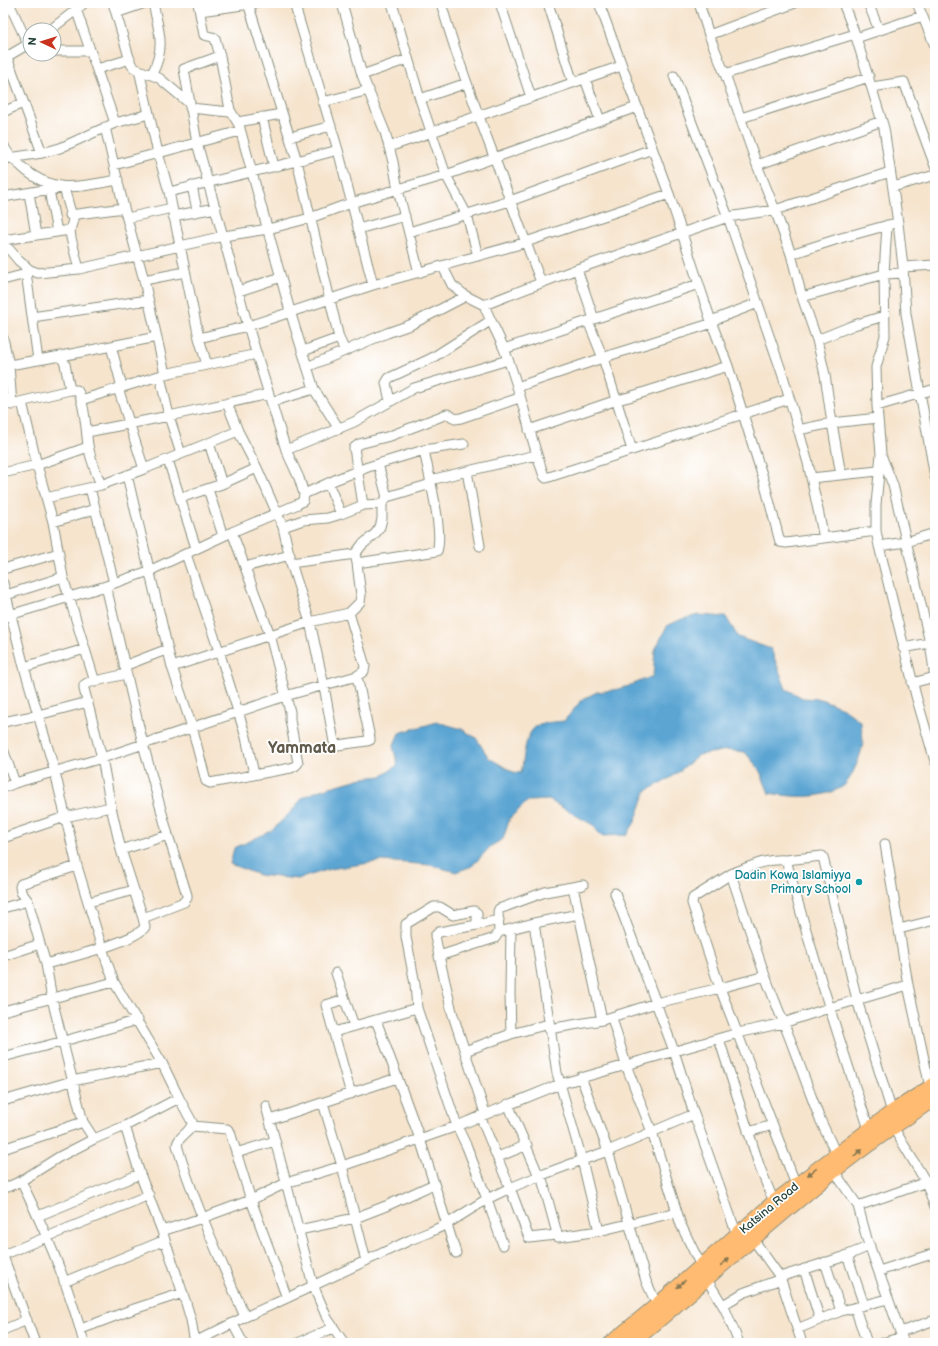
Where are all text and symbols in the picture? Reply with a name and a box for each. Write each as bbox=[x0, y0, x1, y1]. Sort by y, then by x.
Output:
north arrow bbox=[22, 22, 62, 62]
text: N bbox=[26, 37, 39, 46]
district label: Yammata bbox=[268, 739, 336, 758]
place label: Dadin Kowa Islamiyya Primary School bbox=[734, 868, 851, 897]
marker: Dadin Kowa Islamiyya Primary School bbox=[854, 877, 864, 887]
one-way arrow bbox=[852, 1149, 863, 1157]
one-way arrow bbox=[807, 1168, 818, 1177]
street label: Katsina Road bbox=[737, 1179, 802, 1237]
one-way arrow bbox=[720, 1258, 730, 1267]
one-way arrow bbox=[676, 1279, 687, 1288]

